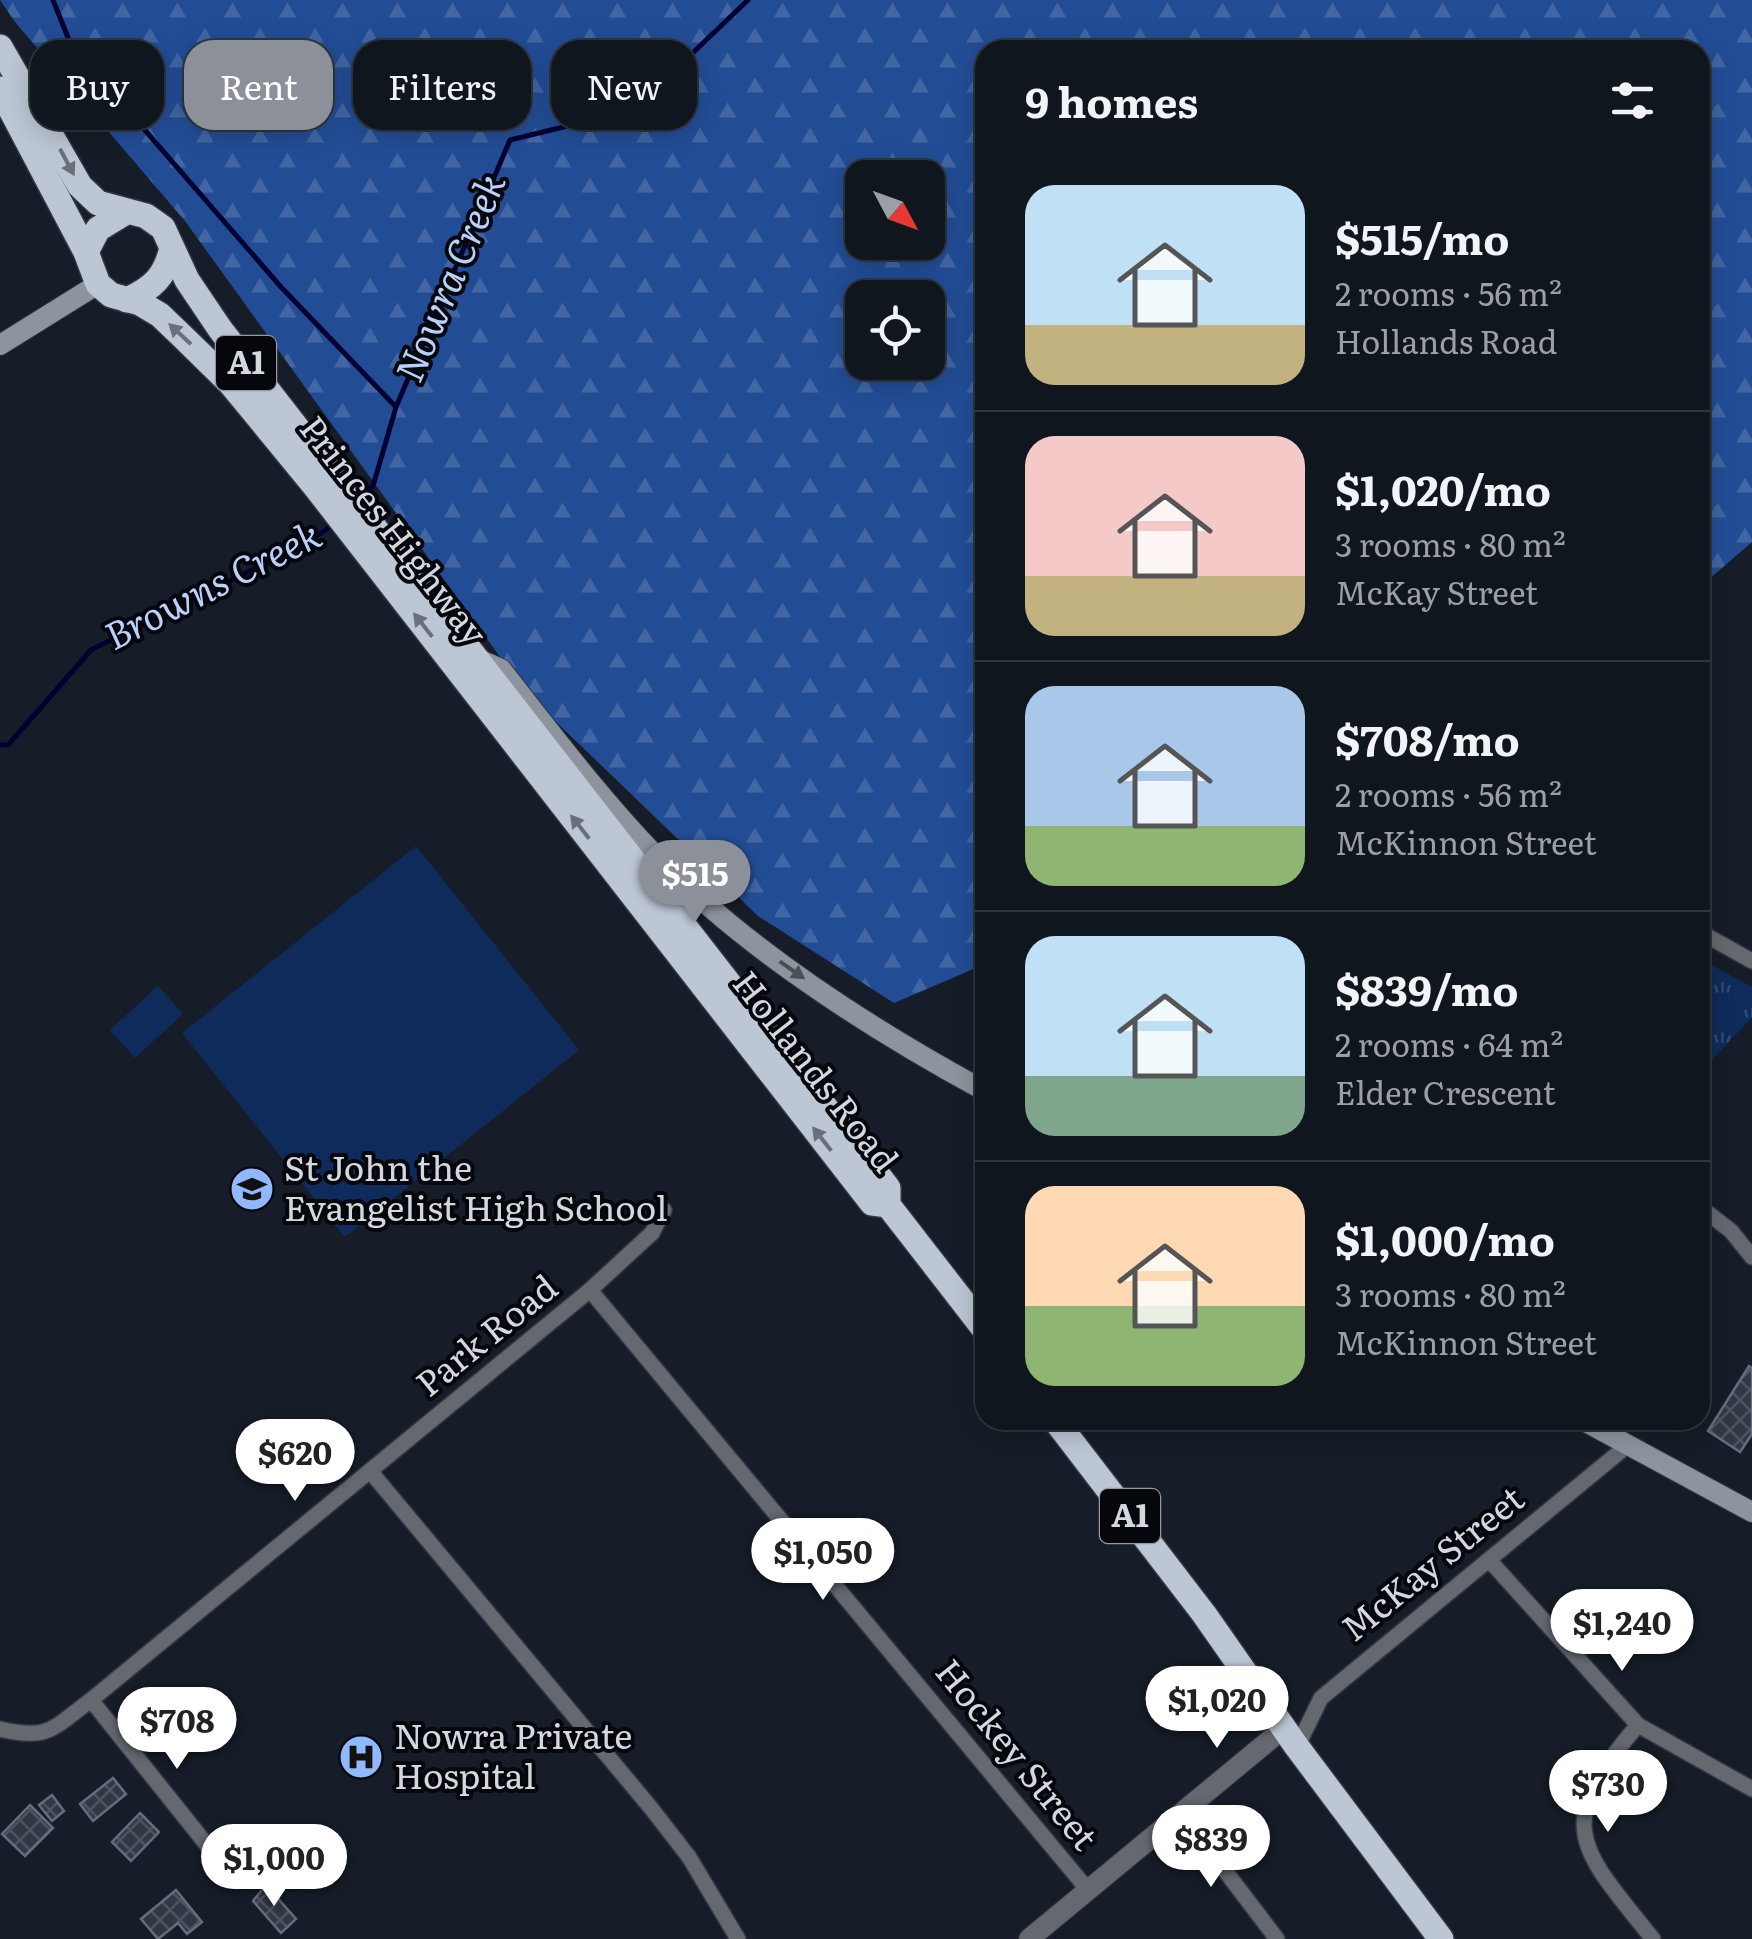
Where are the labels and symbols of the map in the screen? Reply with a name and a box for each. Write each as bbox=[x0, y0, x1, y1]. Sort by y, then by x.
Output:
one-way arrow bbox=[58, 147, 75, 176]
north arrow bbox=[845, 160, 945, 260]
water label: Nowra Creek bbox=[378, 163, 517, 390]
one-way arrow bbox=[168, 323, 192, 346]
road number: A1 bbox=[216, 336, 276, 390]
street label: Princes Highway bbox=[289, 403, 502, 656]
water label: Browns Creek bbox=[93, 504, 330, 662]
one-way arrow bbox=[413, 613, 434, 638]
one-way arrow bbox=[570, 814, 590, 840]
pin: $515 bbox=[636, 840, 754, 925]
street label: Hollands Road bbox=[722, 958, 913, 1182]
one-way arrow bbox=[778, 959, 805, 979]
one-way arrow bbox=[812, 1126, 833, 1152]
place label: St John the Evangelist High School bbox=[284, 1140, 667, 1232]
school or university icon: St John the Evangelist High School bbox=[229, 1166, 275, 1212]
street label: Park Road bbox=[403, 1260, 567, 1407]
pin: $620 bbox=[236, 1419, 354, 1504]
street label: McKay Street bbox=[1328, 1472, 1534, 1652]
road number: A1 bbox=[1100, 1489, 1160, 1543]
pin: $1,050 bbox=[742, 1518, 904, 1603]
pin: $1,240 bbox=[1541, 1589, 1703, 1674]
street label: Hockey Street bbox=[925, 1646, 1112, 1860]
pin: $1,020 bbox=[1136, 1666, 1298, 1751]
pin: $708 bbox=[118, 1687, 236, 1772]
place label: Nowra Private Hospital bbox=[394, 1708, 633, 1800]
hospital icon: Nowra Private Hospital bbox=[338, 1734, 384, 1780]
pin: $730 bbox=[1549, 1750, 1667, 1835]
pin: $839 bbox=[1152, 1805, 1270, 1890]
pin: $1,000 bbox=[193, 1824, 355, 1909]

